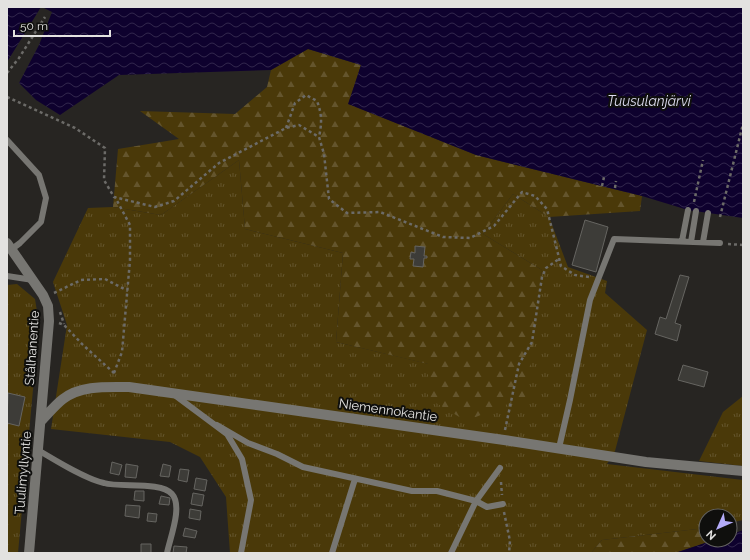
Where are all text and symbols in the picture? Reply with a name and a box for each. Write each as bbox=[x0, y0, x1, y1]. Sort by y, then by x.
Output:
scale bar bbox=[14, 12, 110, 38]
text: 50 m bbox=[20, 19, 48, 33]
water label: Tuusulanjärvi bbox=[607, 93, 692, 109]
street label: Stålhanentie bbox=[22, 310, 42, 386]
street label: Niemennokantie bbox=[338, 396, 439, 424]
street label: Tuulimyllyntie bbox=[12, 430, 34, 515]
north arrow bbox=[698, 508, 738, 548]
text: N bbox=[704, 527, 719, 542]

